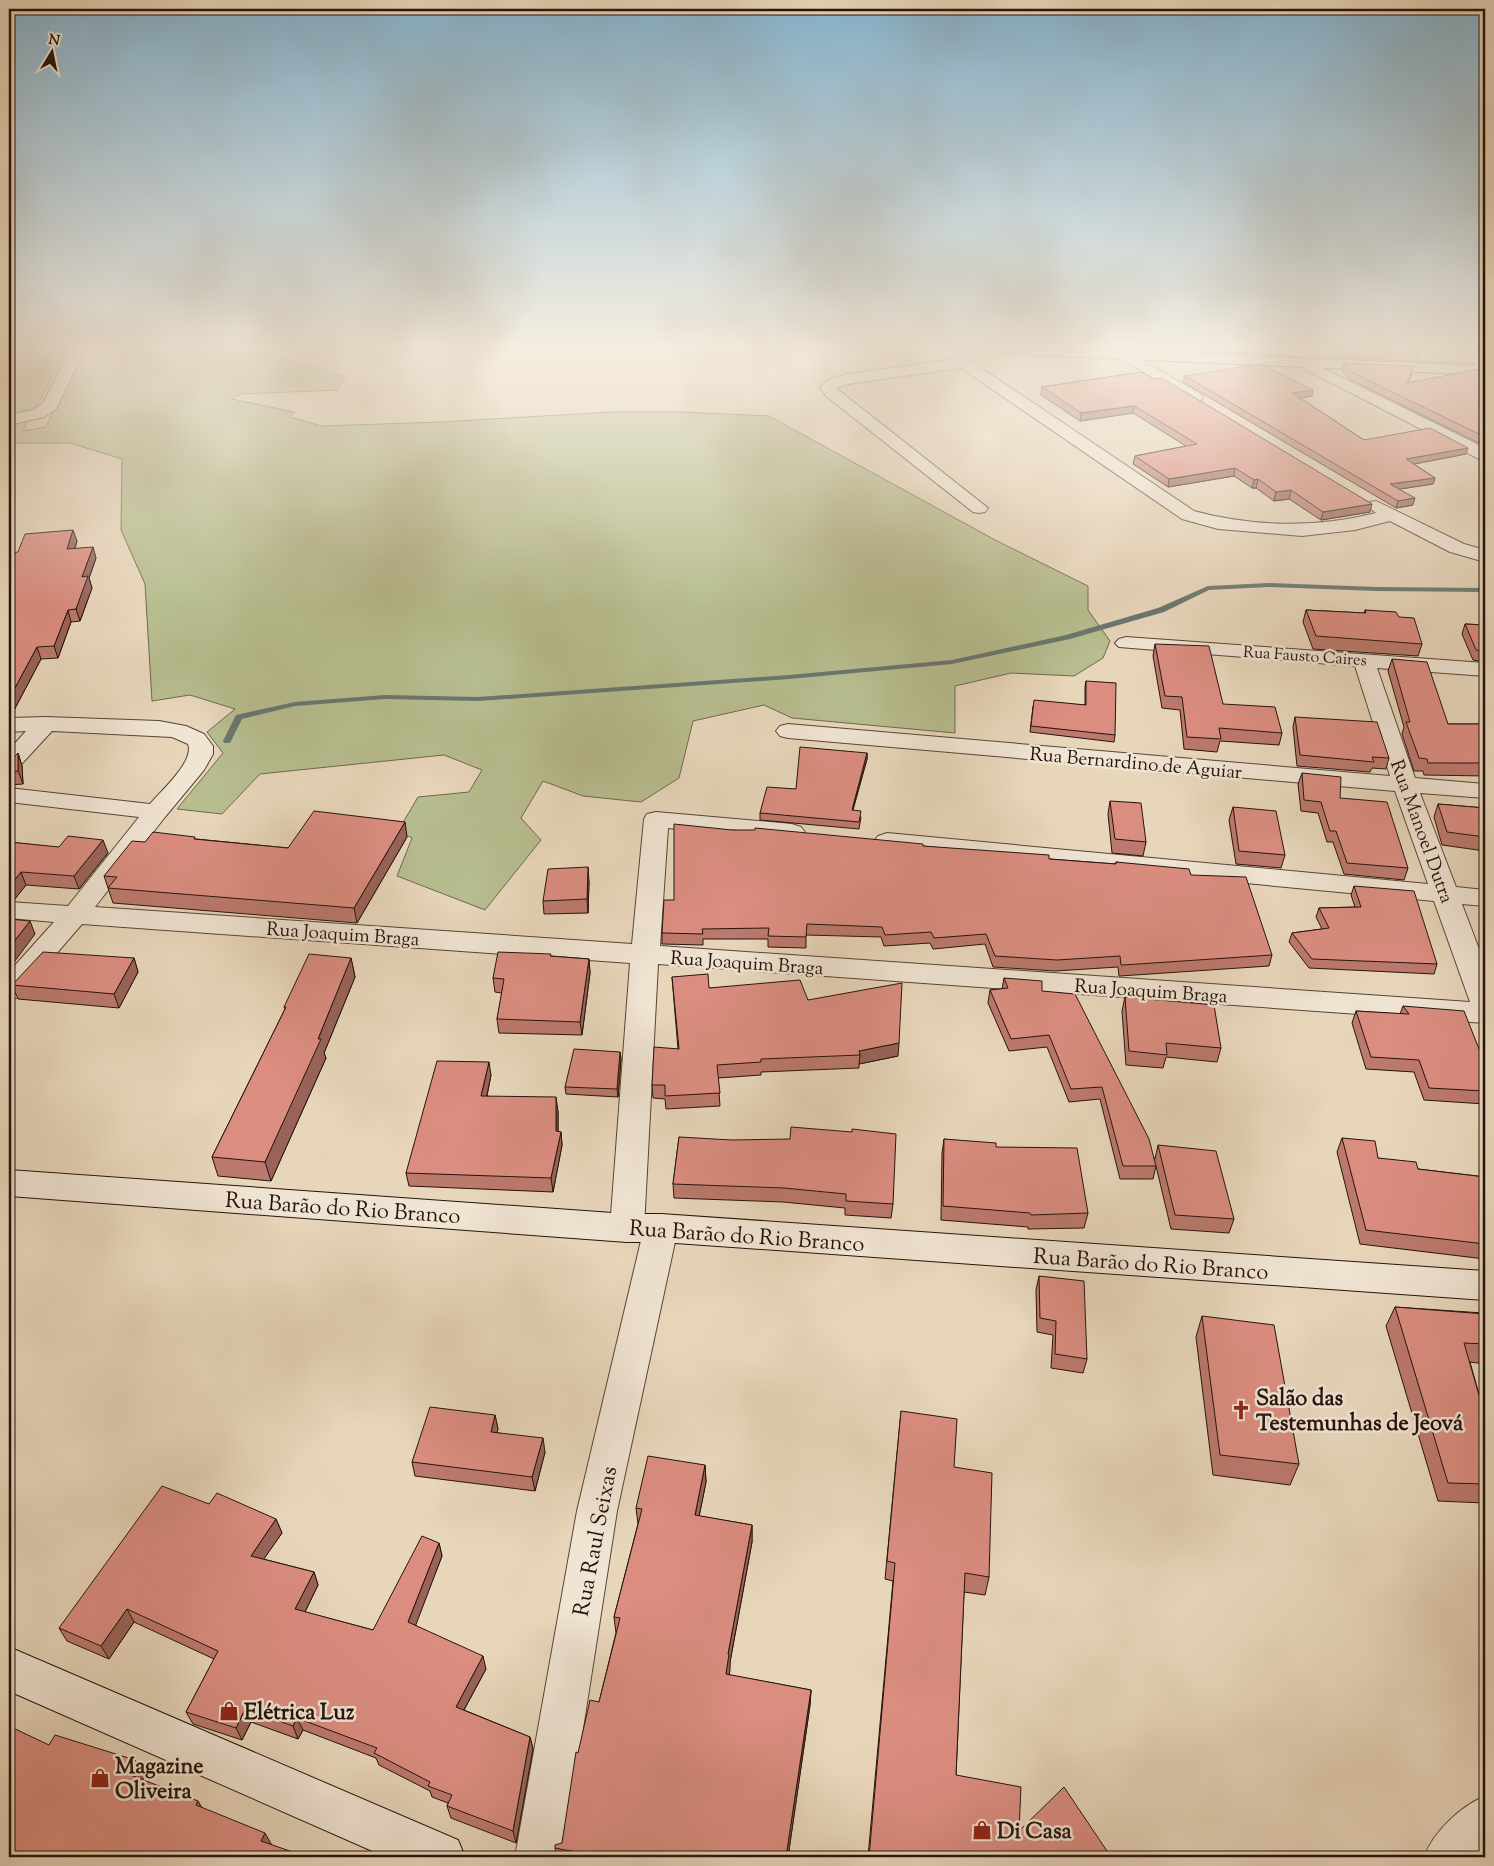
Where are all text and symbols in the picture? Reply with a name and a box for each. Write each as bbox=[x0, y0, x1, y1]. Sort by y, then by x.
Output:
north arrow bbox=[28, 28, 78, 78]
text: N bbox=[47, 30, 61, 52]
street label: Rua Fausto Caires bbox=[1242, 642, 1368, 673]
street label: Rua Bernardino de Aguiar bbox=[1029, 742, 1243, 787]
street label: Rua Manoel Dutra bbox=[1382, 756, 1459, 908]
street label: Rua Joaquim Braga bbox=[265, 917, 421, 954]
street label: Rua Joaquim Braga bbox=[669, 946, 825, 983]
street label: Rua Joaquim Braga bbox=[1073, 974, 1229, 1011]
street label: Rua Barão do Rio Branco bbox=[224, 1186, 462, 1234]
street label: Rua Barão do Rio Branco bbox=[628, 1214, 866, 1262]
street label: Rua Barão do Rio Branco bbox=[1032, 1242, 1270, 1290]
place label: Salão das Testemunhas de Jeová bbox=[1256, 1384, 1464, 1441]
church icon: Salão das Testemunhas de Jeová bbox=[1230, 1399, 1252, 1421]
street label: Rua Raul Seixas bbox=[567, 1464, 627, 1619]
place label: Elétrica Luz bbox=[244, 1698, 355, 1730]
shop icon: Elétrica Luz bbox=[218, 1700, 240, 1722]
place label: Magazine Oliveira bbox=[115, 1752, 204, 1809]
shop icon: Magazine Oliveira bbox=[89, 1767, 111, 1789]
place label: Di Casa bbox=[997, 1817, 1073, 1849]
shop icon: Di Casa bbox=[971, 1819, 993, 1841]

